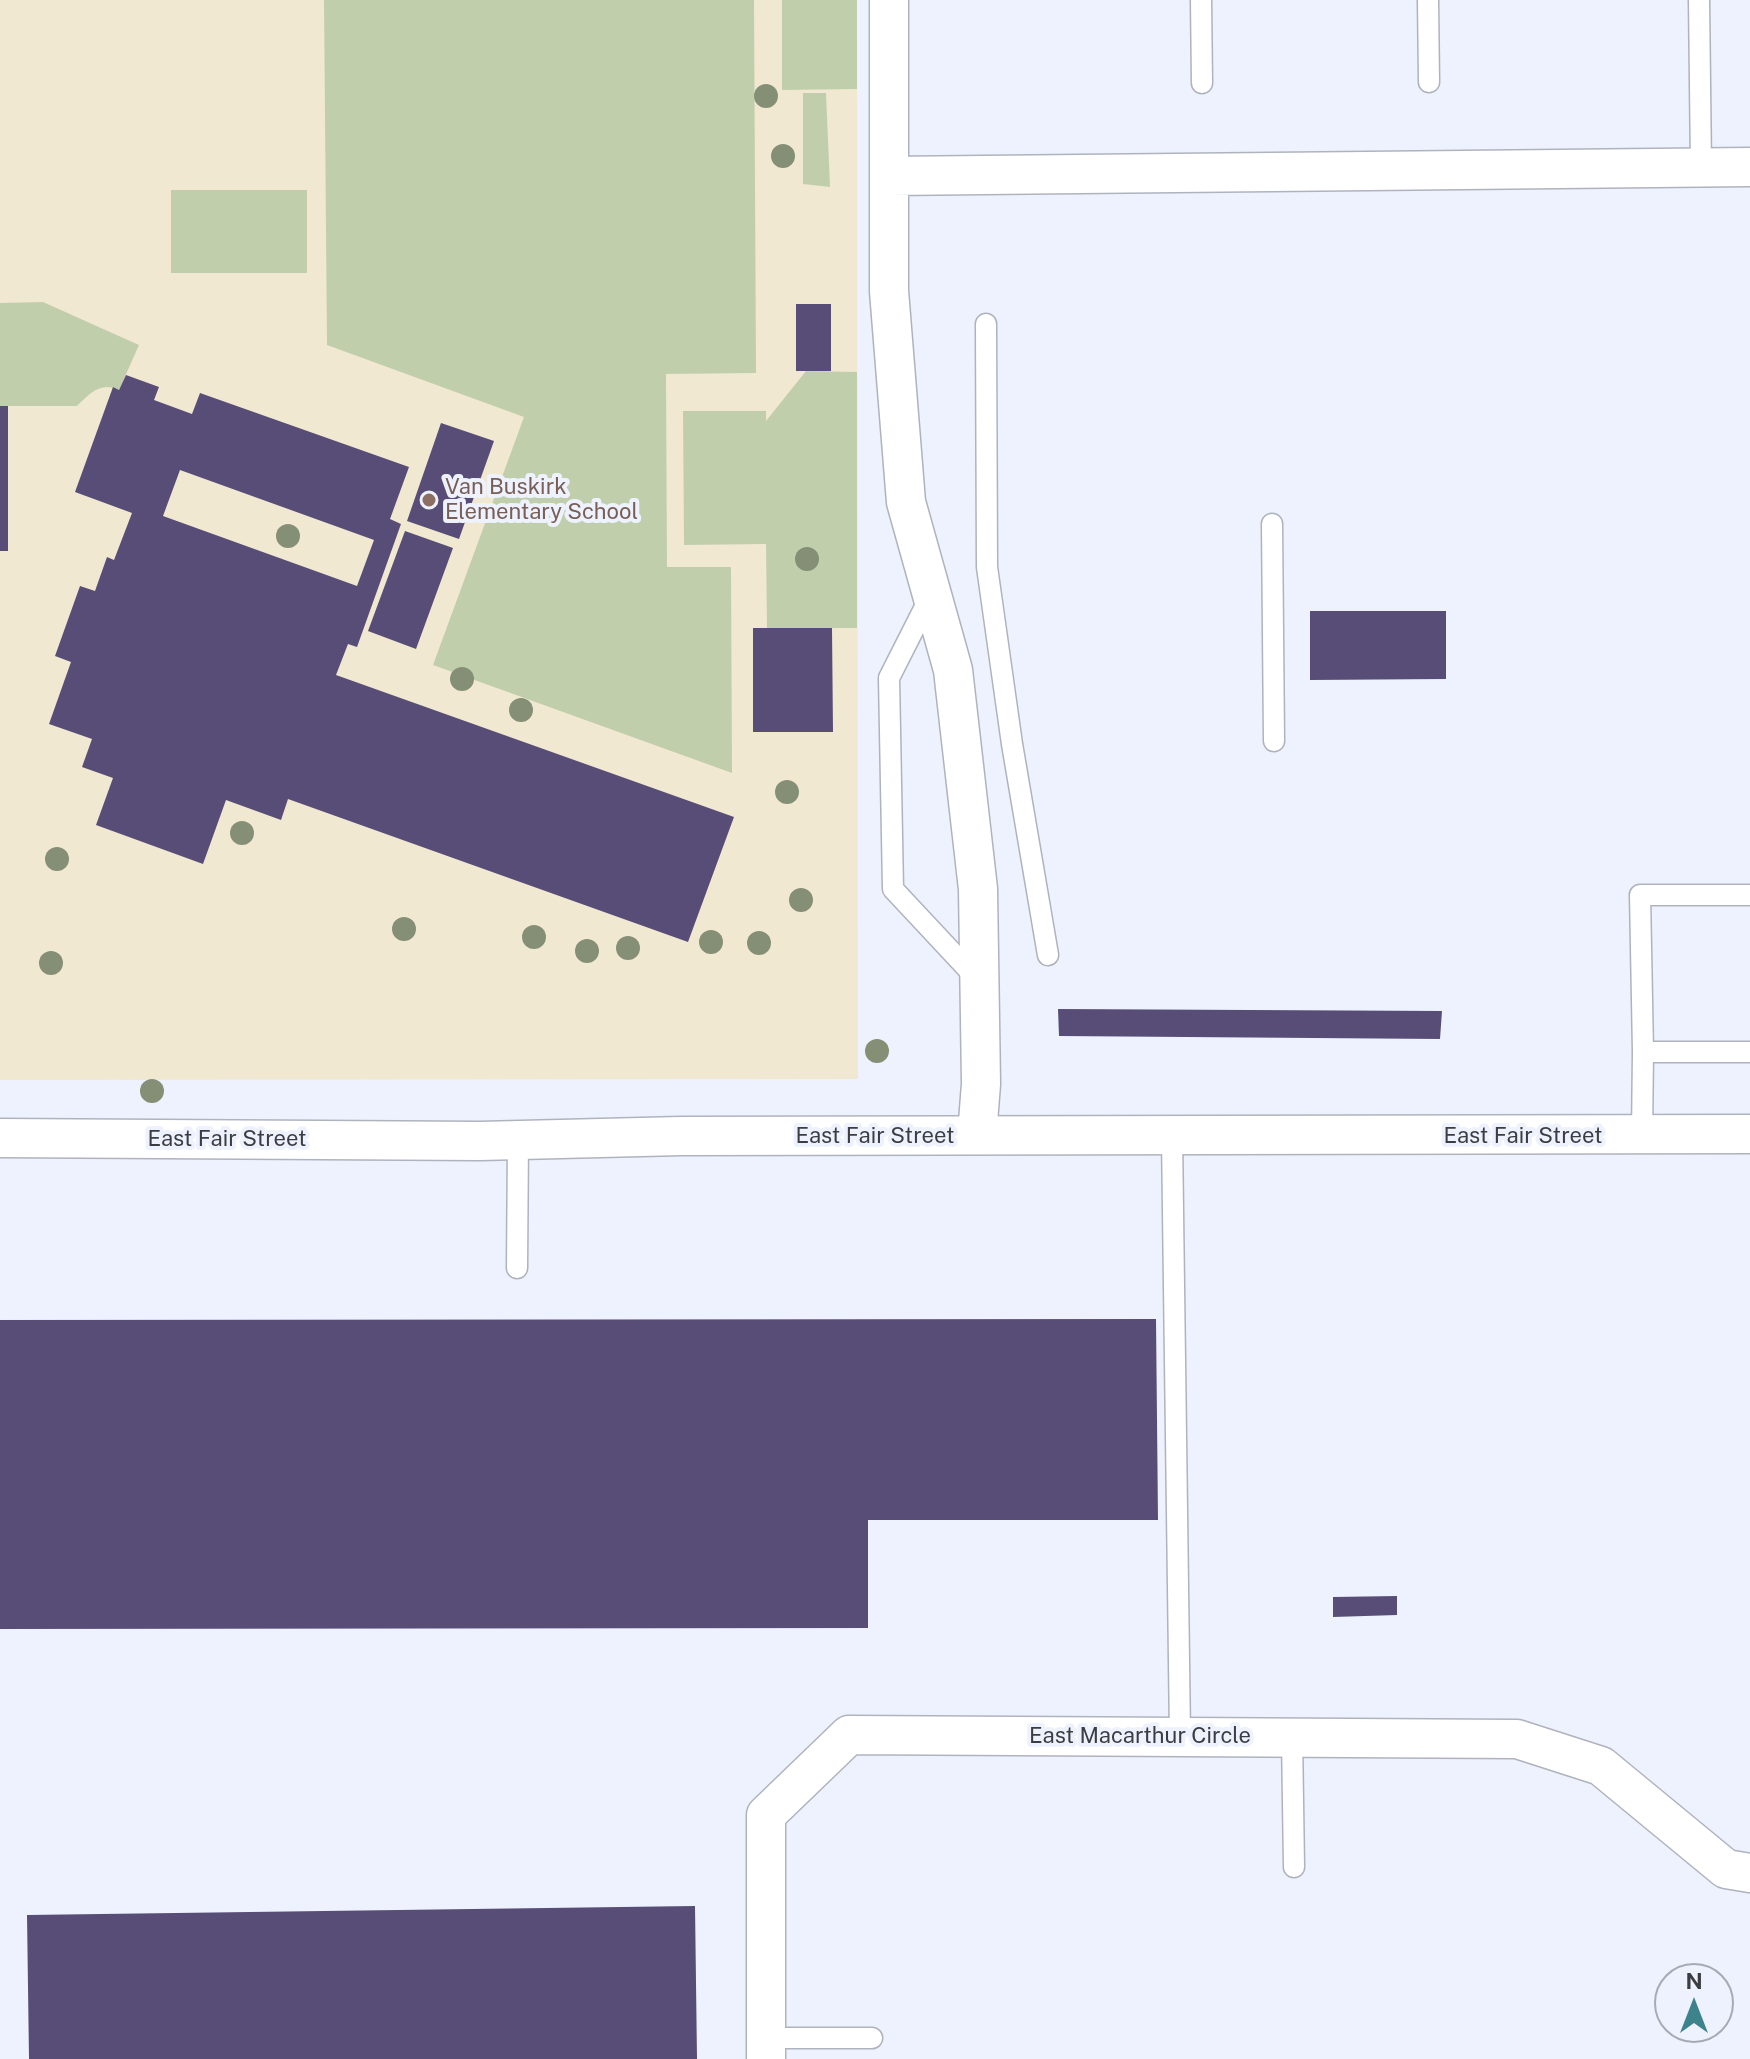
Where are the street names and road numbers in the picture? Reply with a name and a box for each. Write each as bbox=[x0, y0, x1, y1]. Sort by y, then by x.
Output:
street label: East Fair Street bbox=[795, 1123, 955, 1149]
street label: East Fair Street bbox=[1443, 1123, 1603, 1149]
street label: East Fair Street bbox=[147, 1126, 307, 1152]
street label: East Macarthur Circle bbox=[1029, 1723, 1251, 1749]

